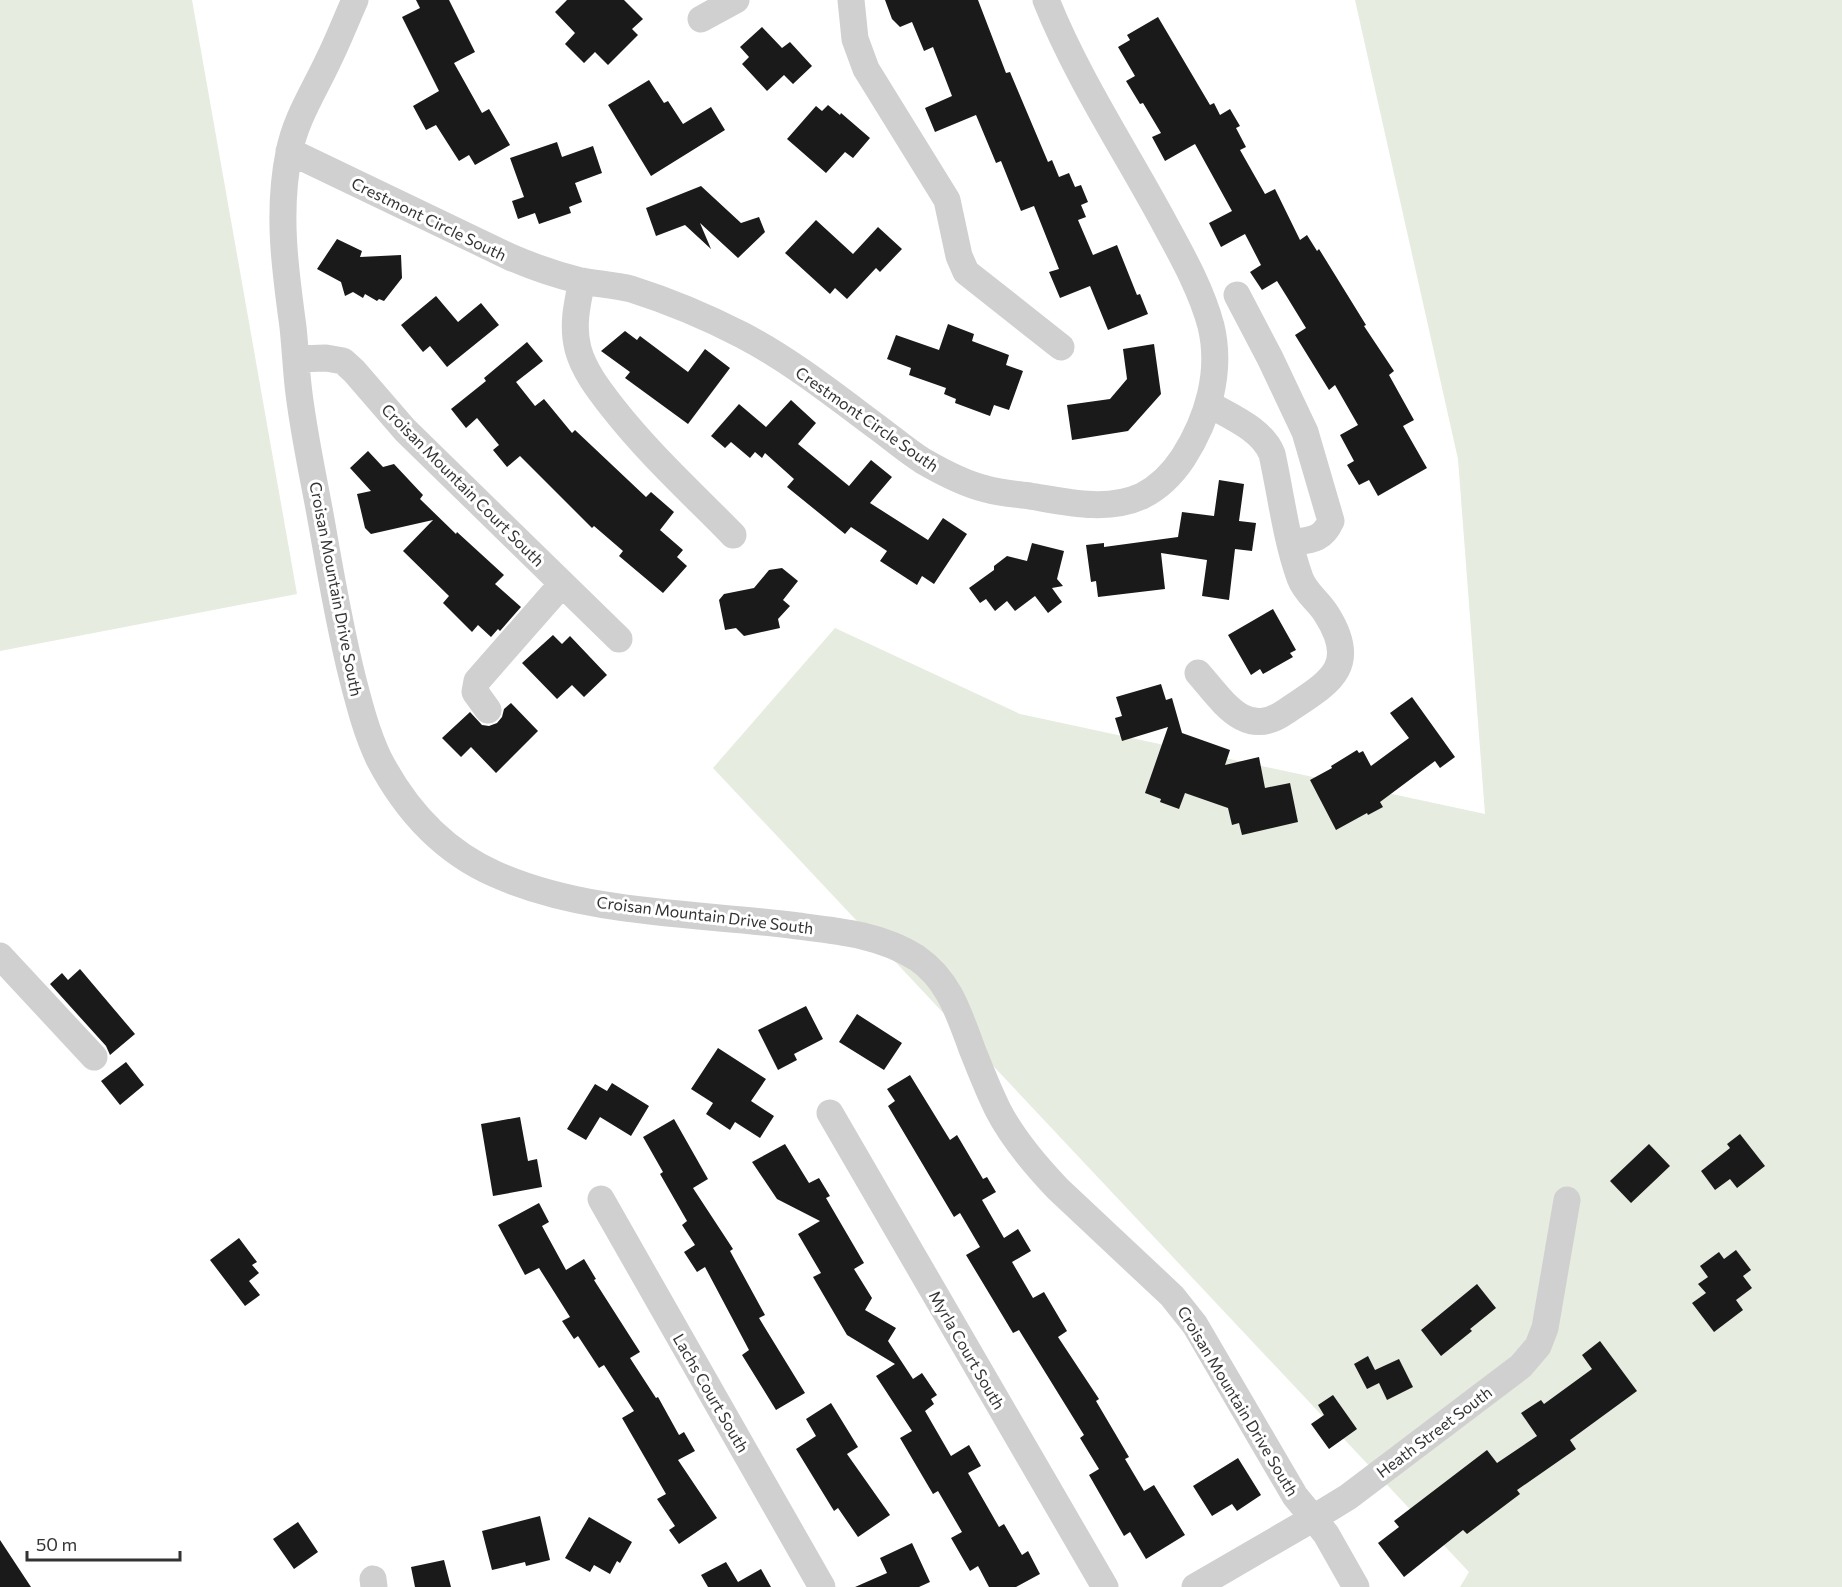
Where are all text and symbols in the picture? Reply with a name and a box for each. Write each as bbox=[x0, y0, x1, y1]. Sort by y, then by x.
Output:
street label: Crestmont Circle South bbox=[349, 173, 510, 264]
street label: Crestmont Circle South bbox=[792, 362, 942, 475]
street label: Croisan Mountain Court South bbox=[378, 399, 549, 570]
street label: Croisan Mountain Drive South bbox=[306, 480, 367, 698]
street label: Croisan Mountain Drive South bbox=[596, 892, 814, 937]
street label: Myrla Court South bbox=[926, 1287, 1009, 1413]
street label: Croisan Mountain Drive South bbox=[1174, 1302, 1303, 1499]
street label: Lachs Court South bbox=[670, 1330, 753, 1456]
street label: Heath Street South bbox=[1372, 1382, 1495, 1481]
scale bar bbox=[27, 1524, 180, 1562]
text: 50 m bbox=[36, 1533, 77, 1555]

